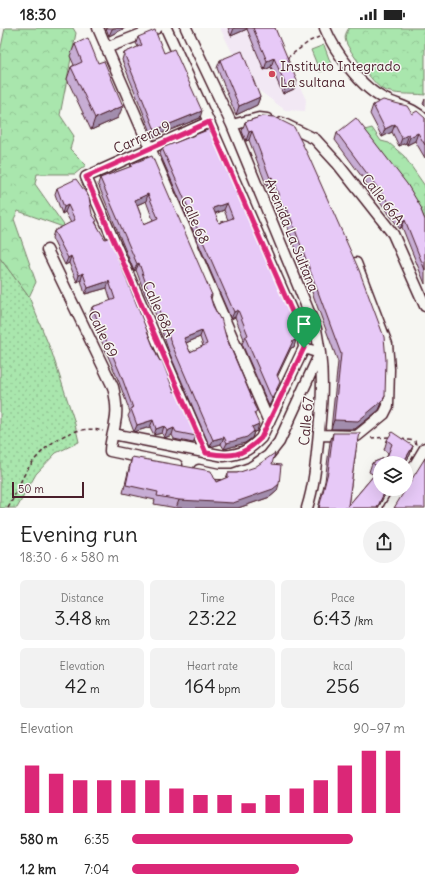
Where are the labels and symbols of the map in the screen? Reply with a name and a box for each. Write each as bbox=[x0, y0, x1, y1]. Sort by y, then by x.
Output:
place label: Instituto Integrado La sultana bbox=[280, 57, 401, 91]
marker: Instituto Integrado La sultana bbox=[267, 69, 277, 79]
street label: Carrera 9 bbox=[111, 116, 173, 158]
street label: Calle 66A bbox=[358, 170, 408, 228]
street label: Avenida La Sultana bbox=[261, 176, 323, 294]
street label: Calle 68 bbox=[177, 193, 213, 247]
street label: Calle 68A bbox=[139, 278, 179, 340]
street label: Calle 69 bbox=[84, 307, 122, 361]
pin bbox=[287, 307, 321, 348]
street label: Calle 67 bbox=[295, 396, 317, 446]
scale bar bbox=[12, 480, 84, 499]

